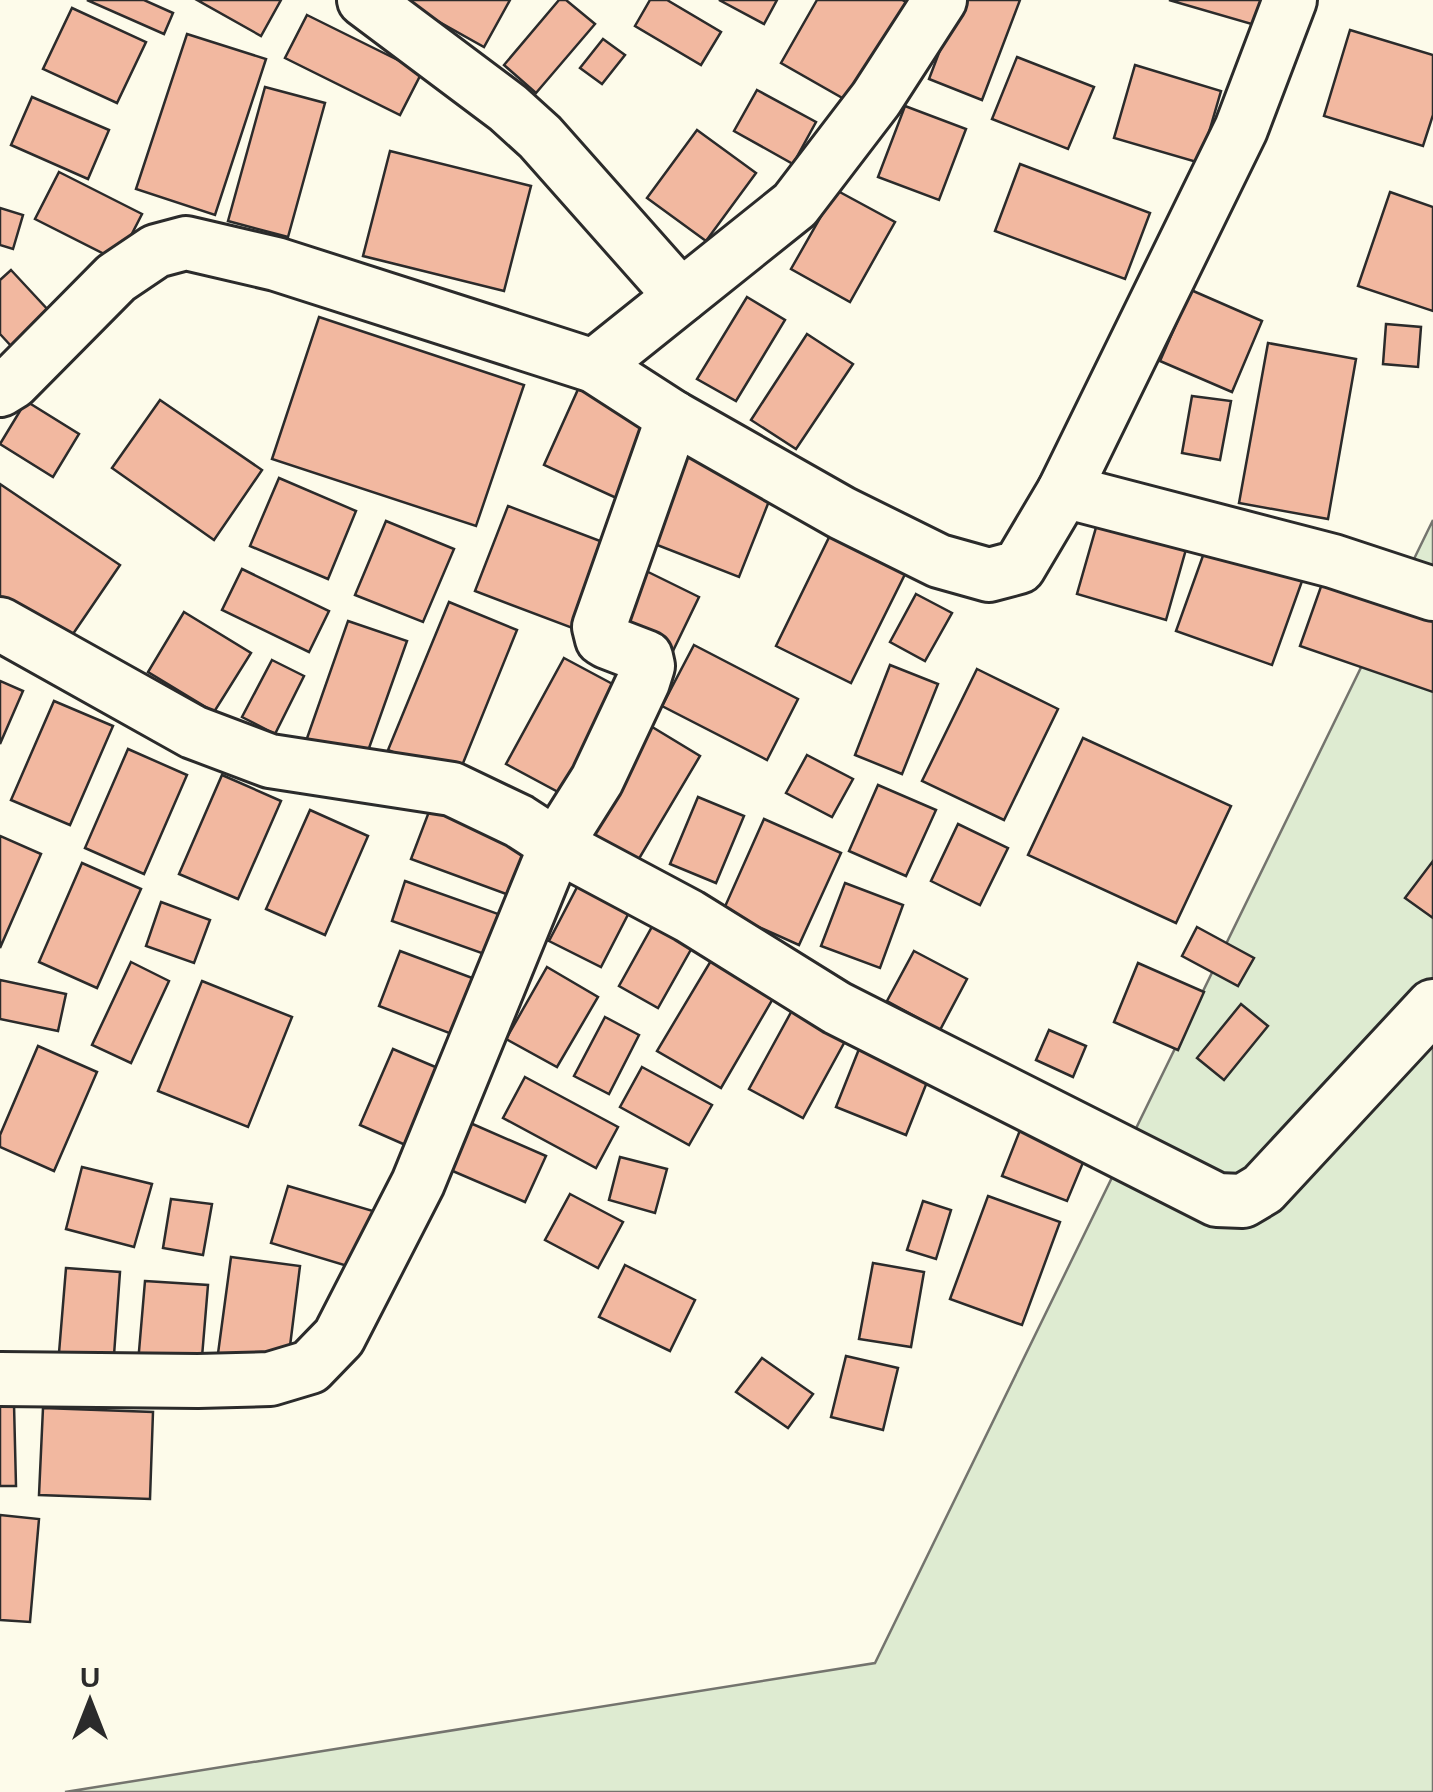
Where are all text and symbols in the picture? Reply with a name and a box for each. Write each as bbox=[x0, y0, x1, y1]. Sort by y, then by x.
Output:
north arrow bbox=[40, 1652, 140, 1752]
text: U bbox=[80, 1662, 100, 1693]

